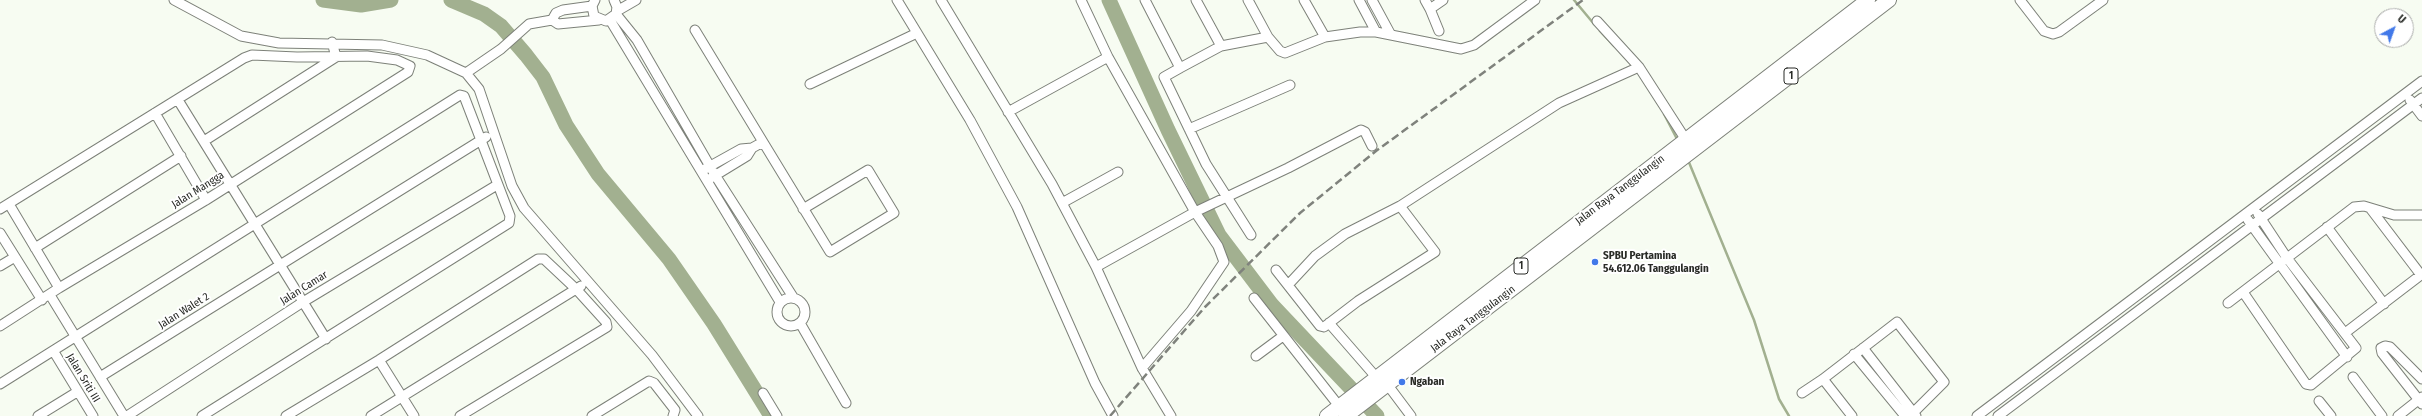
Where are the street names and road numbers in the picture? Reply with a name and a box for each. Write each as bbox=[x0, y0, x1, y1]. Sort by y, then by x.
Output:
road number: 1 bbox=[1784, 68, 1798, 84]
street label: Jalan Raya Tanggulangin bbox=[1573, 152, 1667, 228]
street label: Jalan Mangga bbox=[169, 169, 227, 211]
road number: 1 bbox=[1514, 258, 1528, 274]
street label: Jalan Camar bbox=[278, 268, 330, 308]
street label: Jala Raya Tanggulangin bbox=[1428, 283, 1518, 355]
street label: Jalan Walet 2 bbox=[156, 290, 212, 332]
street label: Jalan Sriti III bbox=[63, 351, 103, 405]

